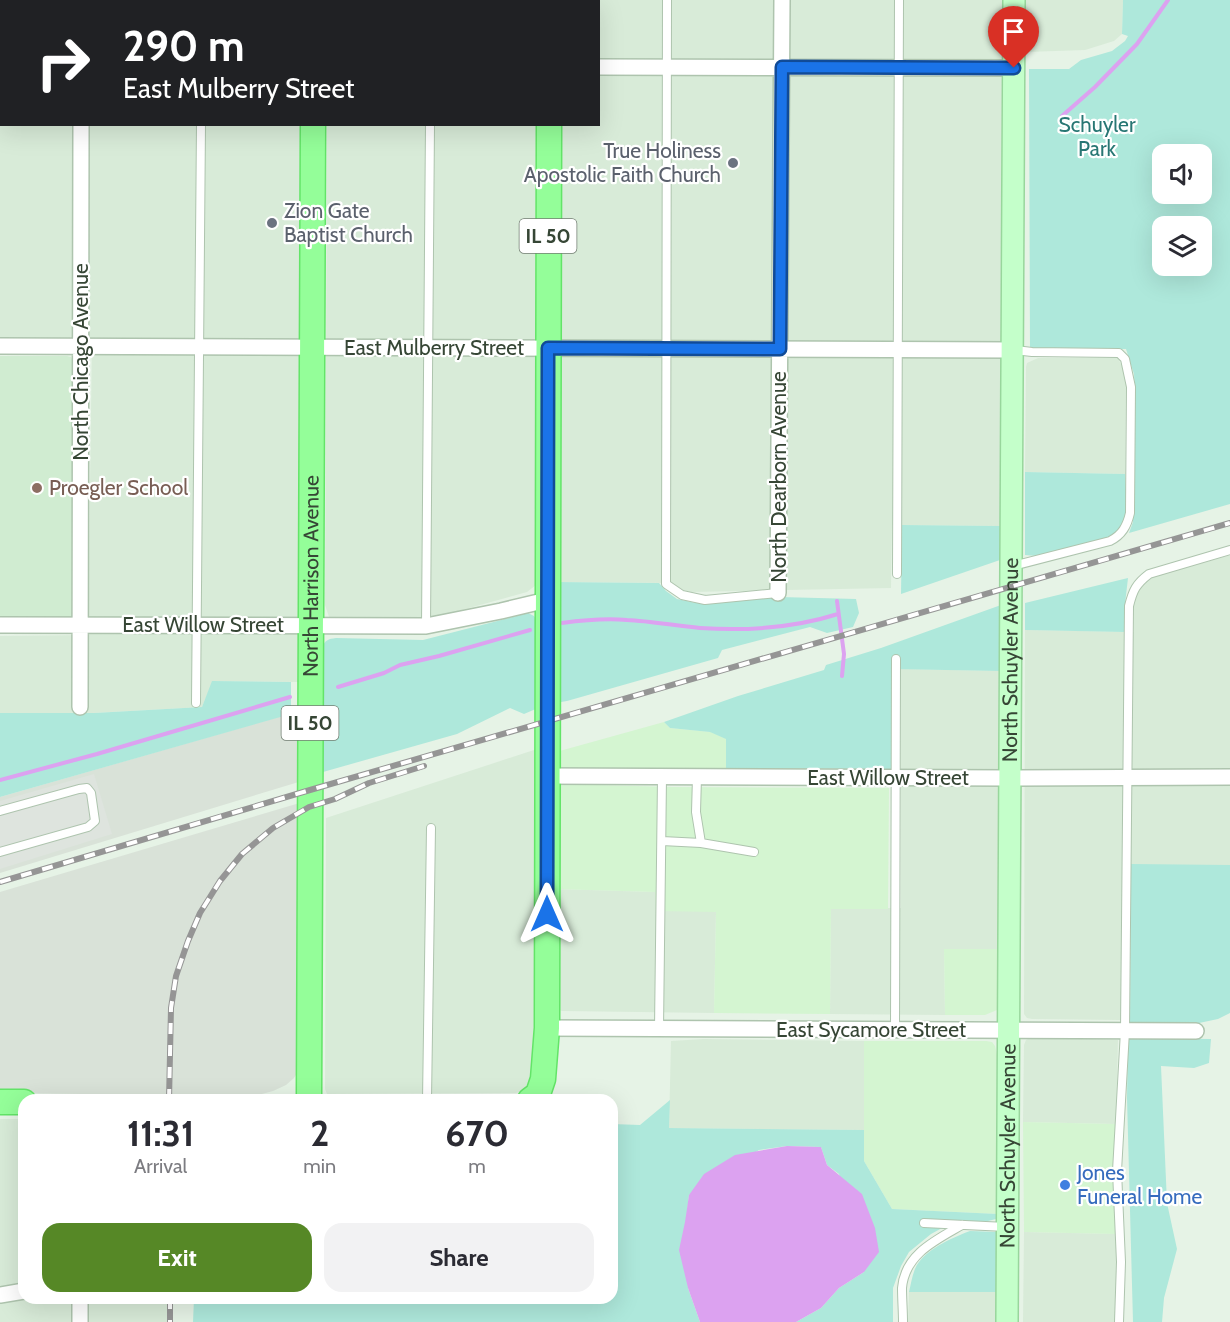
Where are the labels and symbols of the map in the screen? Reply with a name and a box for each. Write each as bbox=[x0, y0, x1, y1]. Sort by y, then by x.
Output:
pin bbox=[988, 6, 1039, 68]
park label: Schuyler Park bbox=[1058, 112, 1136, 161]
place label: True Holiness Apostolic Faith Church bbox=[524, 138, 721, 187]
marker: True Holiness Apostolic Faith Church bbox=[726, 156, 740, 170]
place label: Zion Gate Baptist Church bbox=[284, 198, 413, 247]
marker: Zion Gate Baptist Church bbox=[265, 216, 279, 230]
road number: IL 50 bbox=[520, 219, 576, 253]
street label: North Chicago Avenue bbox=[68, 263, 93, 461]
street label: East Mulberry Street bbox=[344, 335, 524, 360]
street label: North Dearborn Avenue bbox=[766, 371, 791, 583]
place label: Proegler School bbox=[49, 475, 188, 500]
street label: North Harrison Avenue bbox=[298, 475, 324, 677]
marker: Proegler School bbox=[30, 481, 44, 495]
street label: North Schuyler Avenue bbox=[997, 558, 1023, 762]
street label: East Willow Street bbox=[122, 612, 284, 637]
road number: IL 50 bbox=[282, 706, 338, 740]
street label: East Willow Street bbox=[807, 765, 969, 790]
position arrow bbox=[515, 882, 579, 946]
street label: East Sycamore Street bbox=[776, 1017, 966, 1042]
street label: North Schuyler Avenue bbox=[994, 1044, 1020, 1248]
place label: Jones Funeral Home bbox=[1076, 1160, 1202, 1209]
marker: Jones Funeral Home bbox=[1058, 1178, 1072, 1192]

